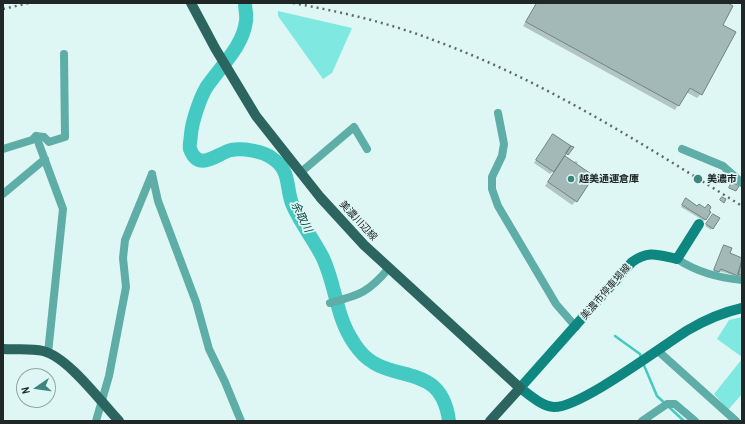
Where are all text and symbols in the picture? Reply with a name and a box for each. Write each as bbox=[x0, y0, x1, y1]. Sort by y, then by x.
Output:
place label: 越美通運倉庫 bbox=[579, 173, 639, 185]
marker: 美濃市 bbox=[692, 173, 704, 185]
place label: 美濃市 bbox=[707, 173, 737, 185]
marker: 越美通運倉庫 bbox=[566, 174, 576, 184]
water label: 余取川 bbox=[288, 199, 314, 235]
street label: 美濃川辺線 bbox=[337, 199, 379, 243]
street label: 美濃市停車場線 bbox=[579, 262, 633, 322]
north arrow bbox=[16, 368, 56, 408]
text: N bbox=[18, 386, 33, 395]

